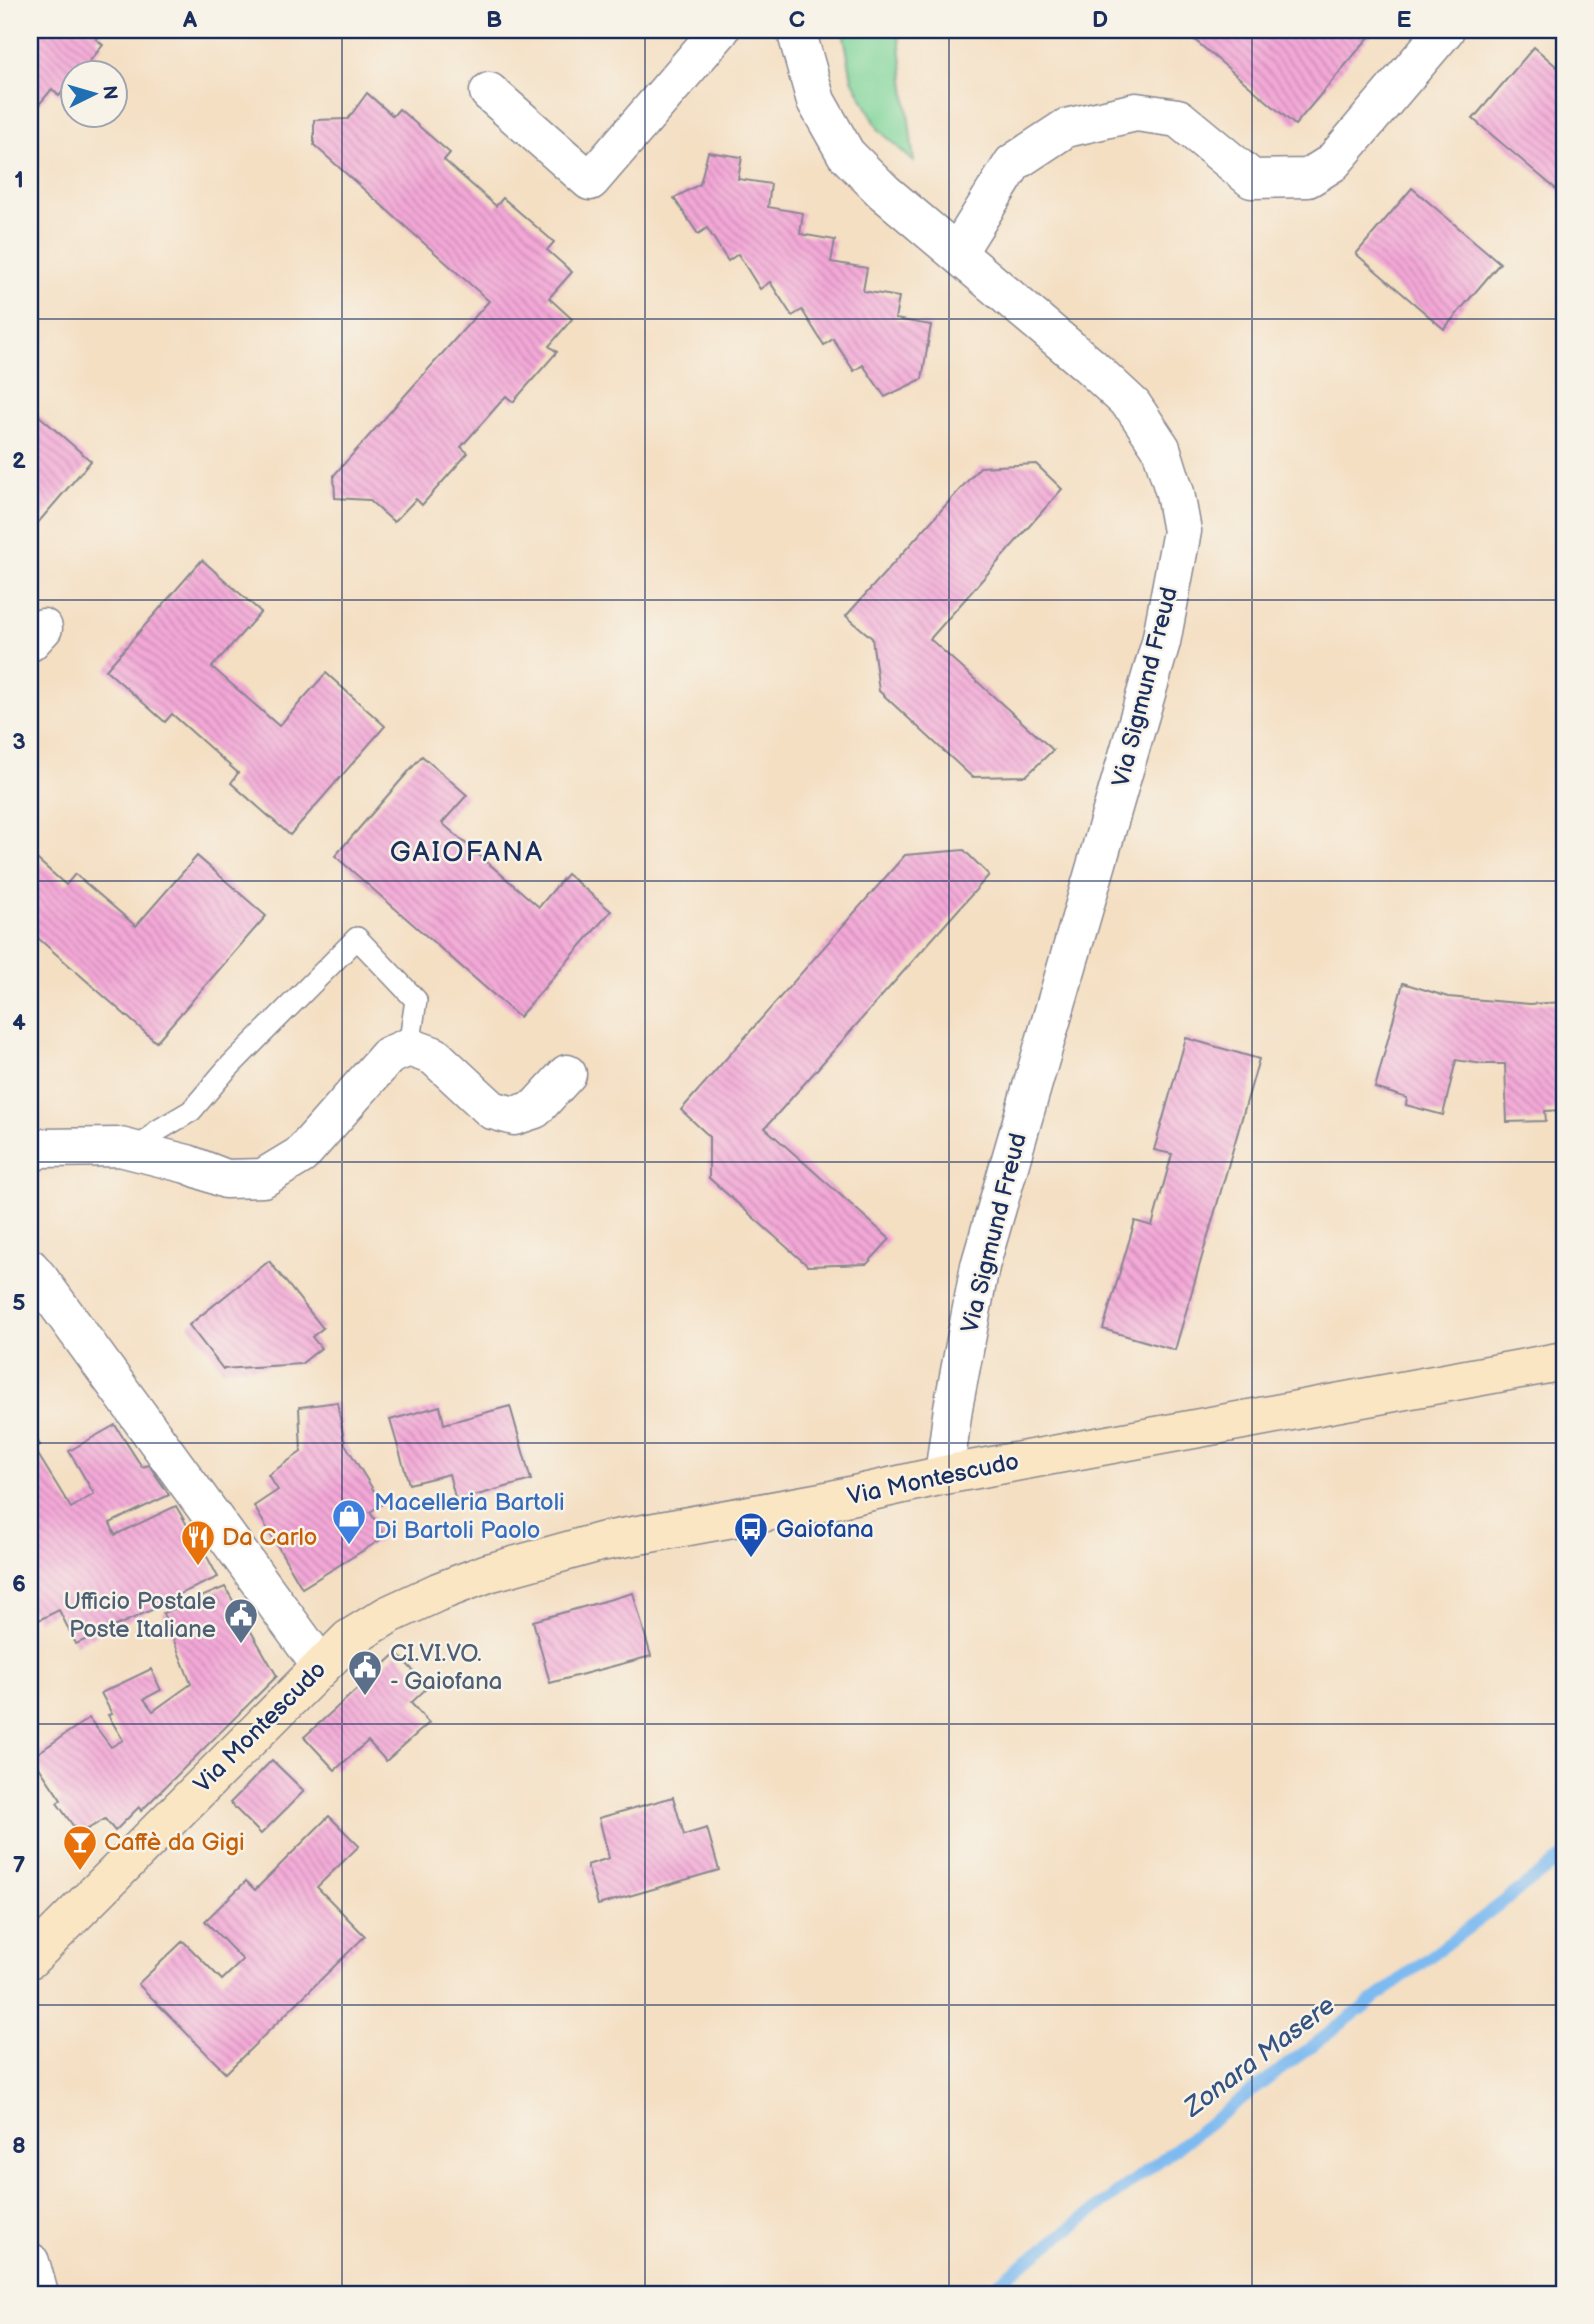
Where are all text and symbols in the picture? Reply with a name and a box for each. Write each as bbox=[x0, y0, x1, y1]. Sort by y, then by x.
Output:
text: A bbox=[182, 6, 198, 34]
text: B bbox=[486, 6, 502, 34]
text: C bbox=[789, 6, 805, 34]
text: D bbox=[1092, 6, 1108, 34]
text: E bbox=[1397, 6, 1412, 34]
north arrow bbox=[60, 60, 130, 130]
text: N bbox=[97, 85, 122, 101]
text: 1 bbox=[14, 166, 24, 194]
text: 2 bbox=[12, 447, 26, 475]
street label: Via Sigmund Freud bbox=[1106, 584, 1184, 790]
text: 3 bbox=[12, 728, 26, 756]
district label: GAIOFANA bbox=[390, 836, 544, 869]
text: 4 bbox=[12, 1009, 26, 1037]
street label: Via Sigmund Freud bbox=[955, 1130, 1033, 1336]
text: 5 bbox=[12, 1289, 26, 1317]
street label: Via Montescudo bbox=[845, 1447, 1021, 1511]
place label: Macelleria Bartoli Di Bartoli Paolo bbox=[374, 1488, 565, 1545]
shop icon: Macelleria Bartoli Di Bartoli Paolo bbox=[330, 1497, 368, 1546]
bus stop icon: Gaiofana bbox=[732, 1510, 770, 1559]
place label: Gaiofana bbox=[776, 1515, 874, 1544]
restaurant icon: Da Carlo bbox=[179, 1518, 217, 1567]
place label: Da Carlo bbox=[222, 1523, 317, 1552]
text: 6 bbox=[12, 1570, 26, 1598]
place label: Ufficio Postale Poste Italiane bbox=[64, 1587, 216, 1644]
public building icon: Ufficio Postale Poste Italiane bbox=[222, 1596, 260, 1645]
place label: CI.VI.VO. - Gaiofana bbox=[390, 1639, 502, 1696]
public building icon: CI.VI.VO. - Gaiofana bbox=[346, 1648, 384, 1697]
street label: Via Montescudo bbox=[188, 1655, 332, 1799]
bar icon: Caffè da Gigi bbox=[61, 1823, 99, 1872]
place label: Caffè da Gigi bbox=[104, 1828, 245, 1857]
text: 7 bbox=[13, 1851, 26, 1879]
water label: Zonara Masere bbox=[1178, 1990, 1341, 2124]
text: 8 bbox=[12, 2132, 26, 2160]

